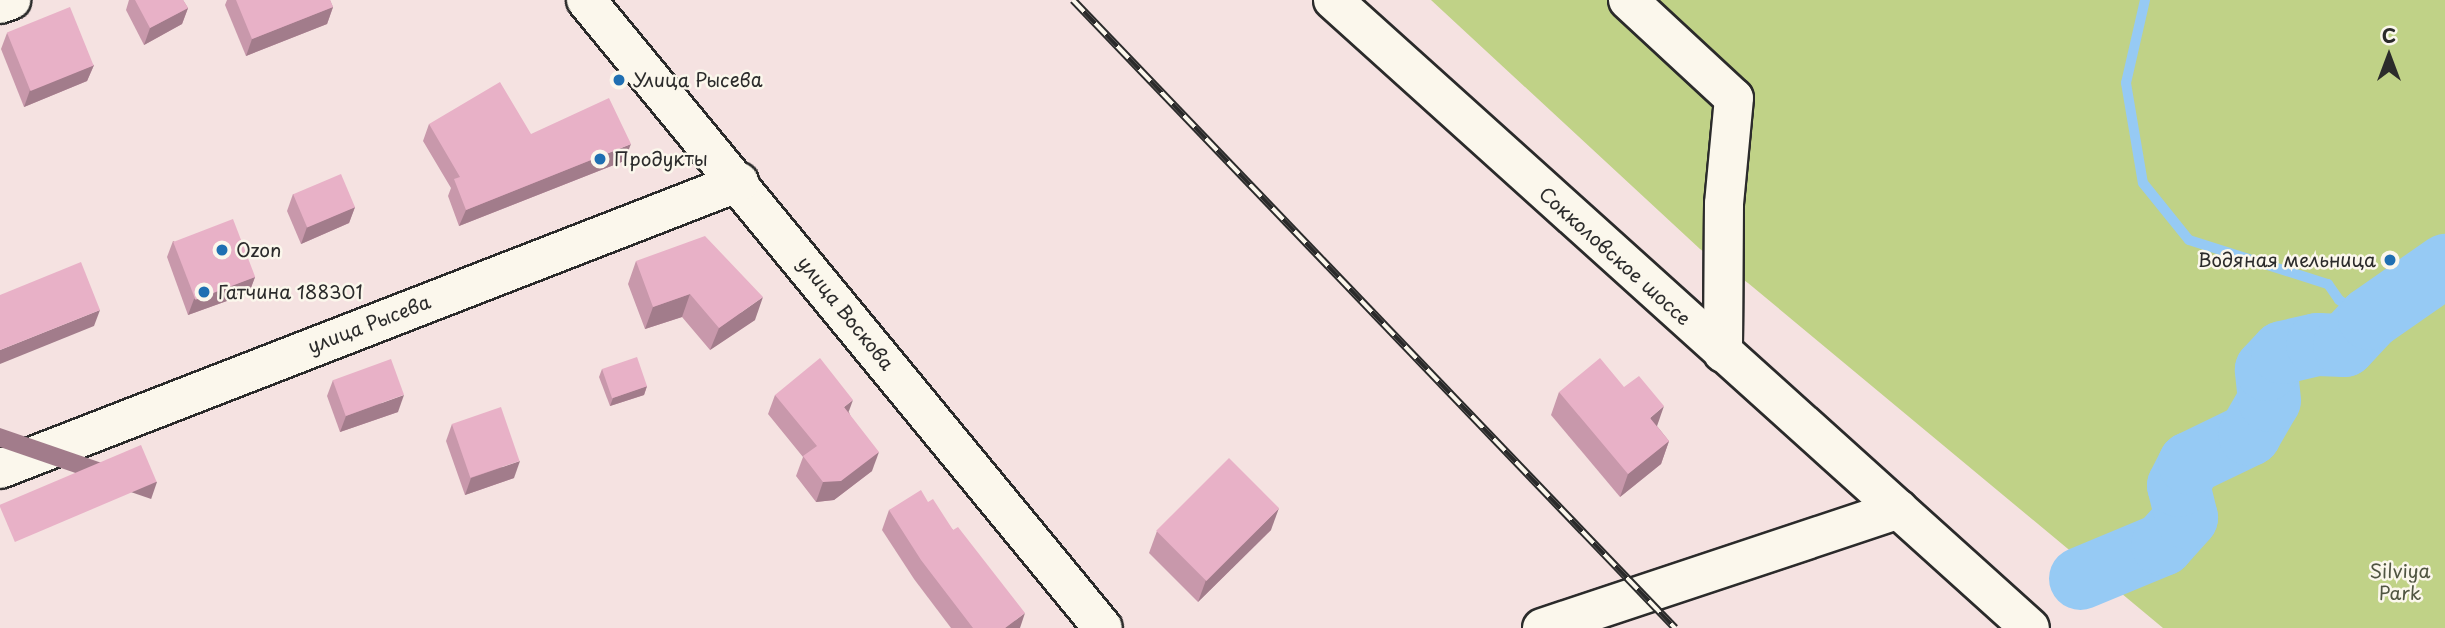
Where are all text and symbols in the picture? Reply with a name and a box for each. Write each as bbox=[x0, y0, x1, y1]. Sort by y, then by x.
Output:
north arrow bbox=[2354, 21, 2424, 91]
text: С bbox=[2382, 21, 2396, 49]
place label: Улица Рысева bbox=[633, 69, 764, 91]
marker: Улица Рысева bbox=[611, 72, 627, 88]
place label: Продукты bbox=[614, 148, 708, 170]
marker: Продукты bbox=[592, 151, 608, 167]
street label: Сокколовское шоссе bbox=[1535, 182, 1695, 330]
place label: Ozon bbox=[236, 239, 281, 261]
marker: Ozon bbox=[214, 242, 230, 258]
place label: Водяная мельница bbox=[2197, 249, 2376, 271]
street label: улица Воскова bbox=[793, 251, 899, 375]
marker: Водяная мельница bbox=[2382, 252, 2398, 268]
place label: Гатчина 188301 bbox=[218, 281, 363, 303]
marker: Гатчина 188301 bbox=[196, 284, 212, 300]
street label: улица Рысева bbox=[304, 290, 434, 358]
park label: Silviya Park bbox=[2369, 560, 2431, 604]

